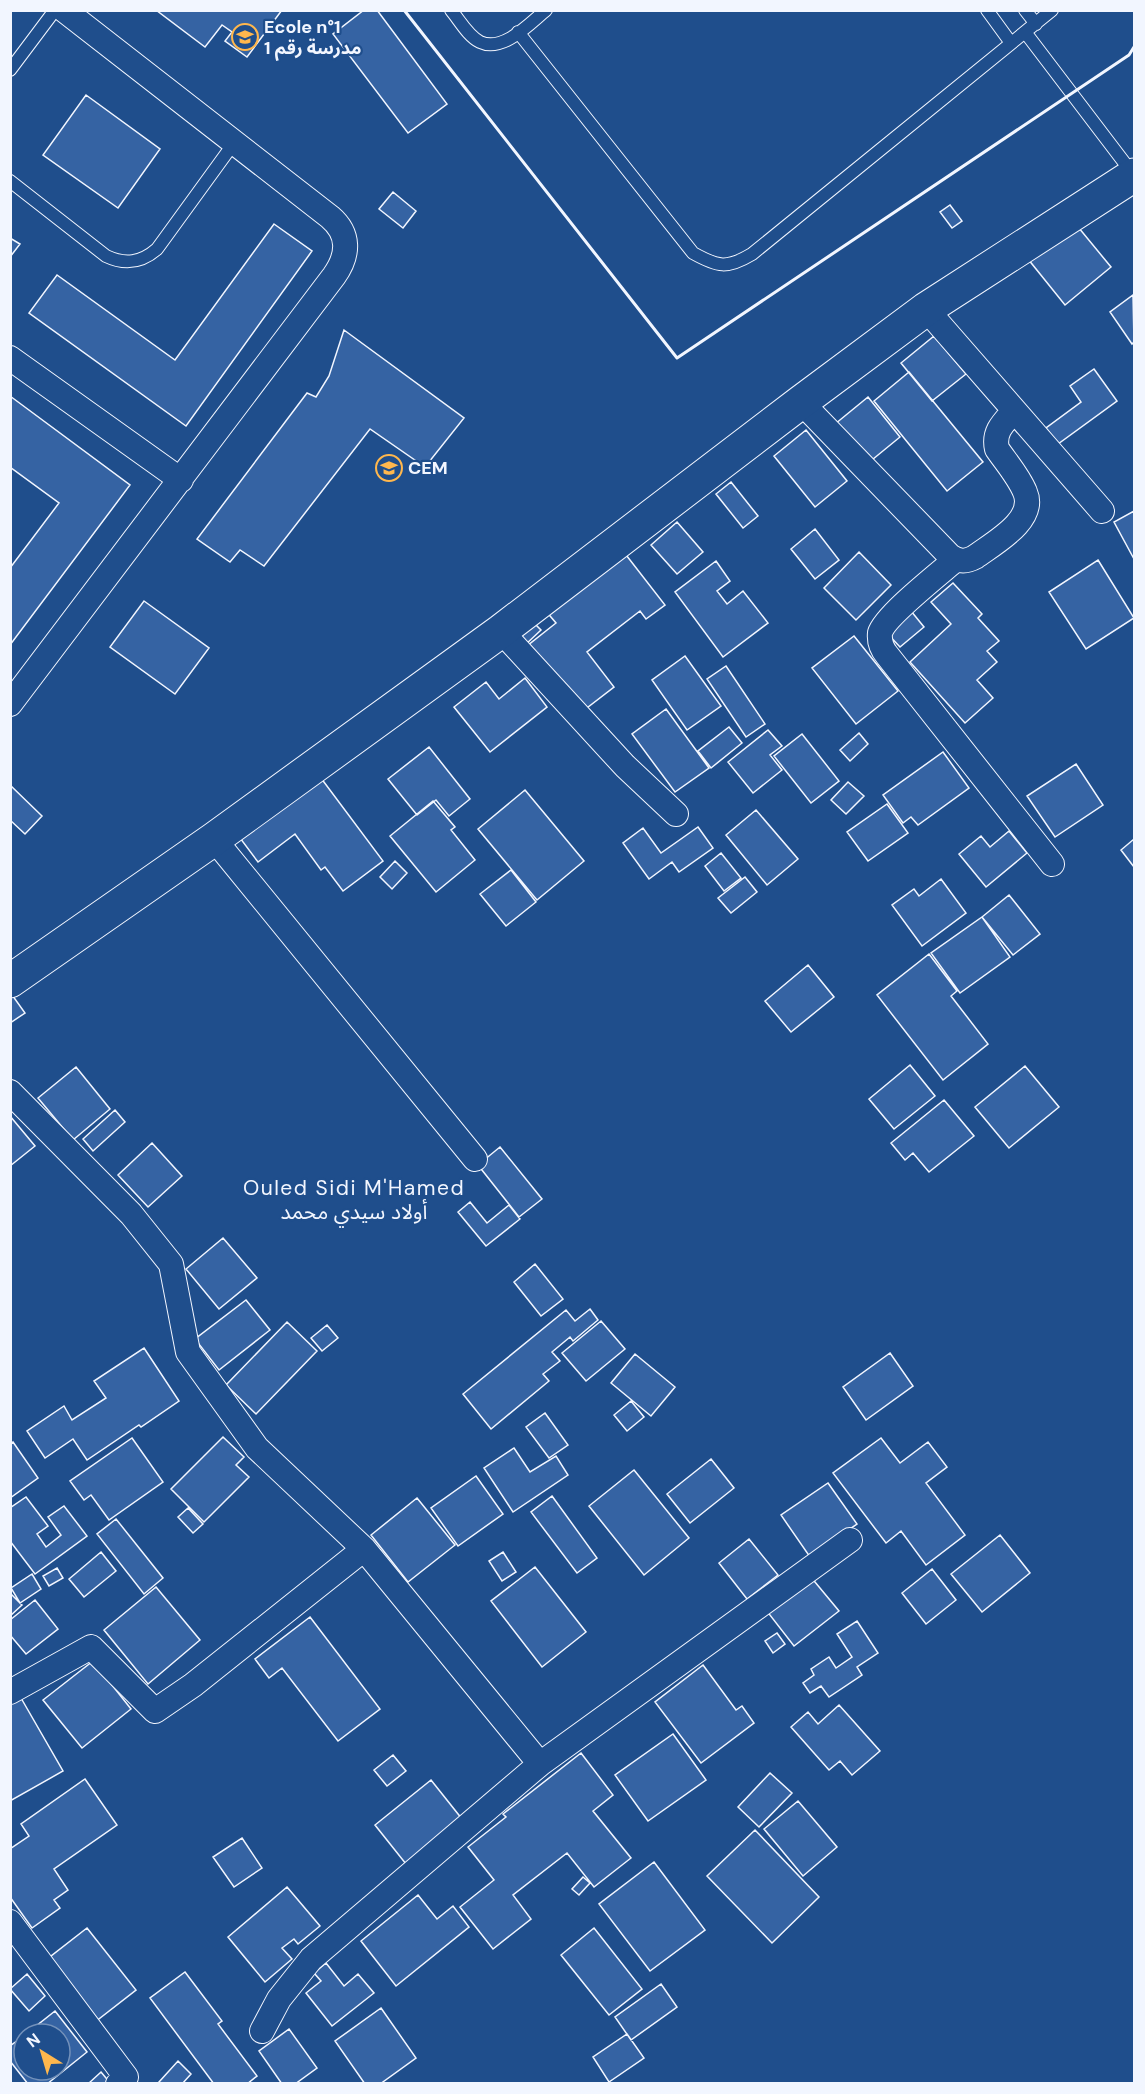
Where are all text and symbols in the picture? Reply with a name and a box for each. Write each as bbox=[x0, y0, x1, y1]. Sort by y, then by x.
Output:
place label: Ecole n°1 مدرسة رقم 1 bbox=[264, 15, 362, 61]
school or university icon: Ecole n°1 مدرسة رقم 1 bbox=[230, 22, 260, 52]
school or university icon: CEM bbox=[374, 453, 404, 483]
place label: CEM bbox=[408, 456, 448, 480]
district label: Ouled Sidi M'Hamed أولاد سيدي محمد bbox=[243, 1174, 465, 1228]
north arrow bbox=[12, 2022, 72, 2082]
text: N bbox=[22, 2029, 44, 2052]

